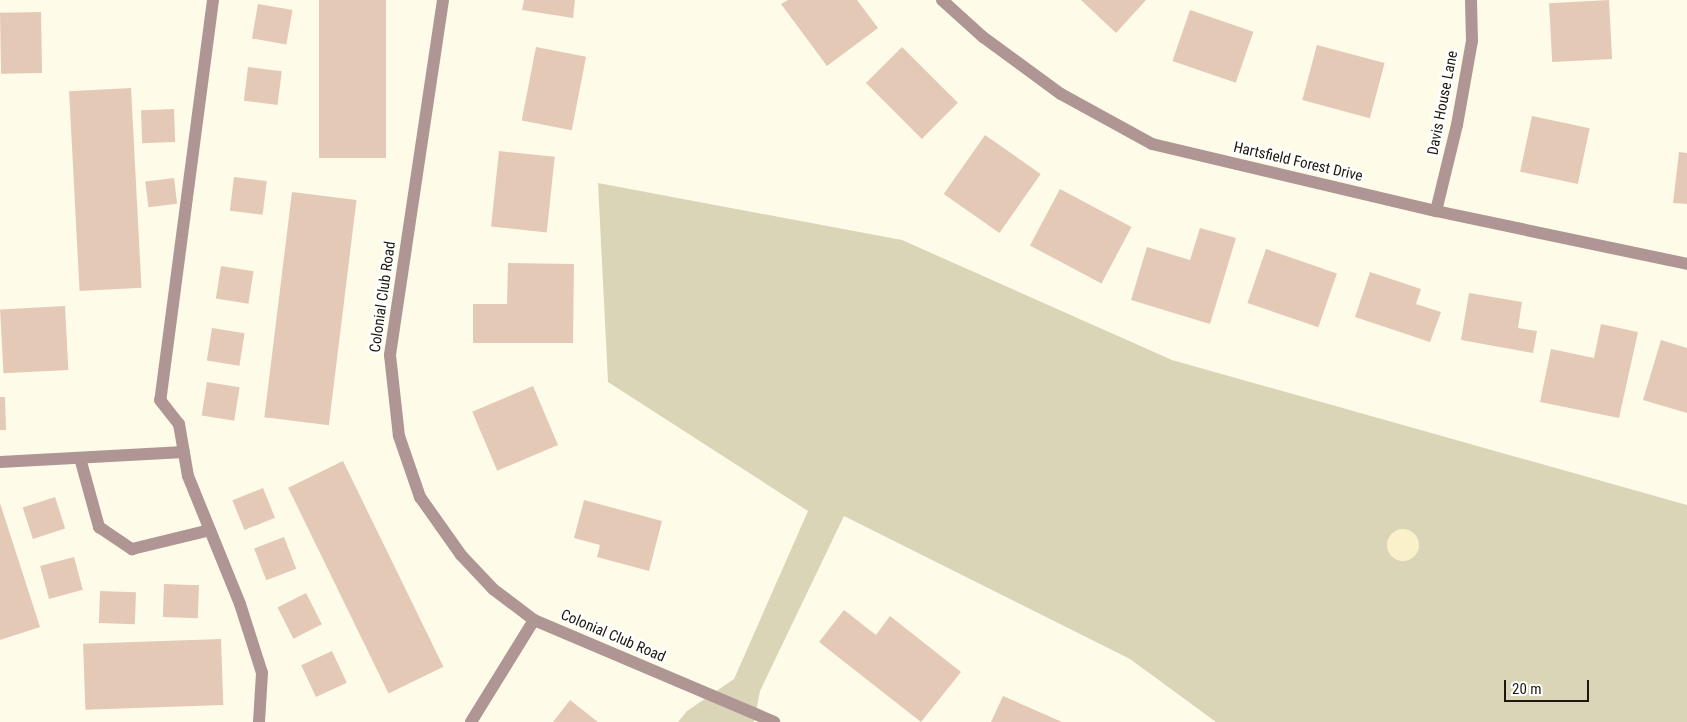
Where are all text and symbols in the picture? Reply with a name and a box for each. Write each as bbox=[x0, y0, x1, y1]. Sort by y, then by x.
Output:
street label: Davis House Lane bbox=[1424, 49, 1462, 157]
street label: Hartsfield Forest Drive bbox=[1232, 138, 1364, 186]
street label: Colonial Club Road bbox=[366, 240, 400, 354]
street label: Colonial Club Road bbox=[558, 606, 668, 666]
scale bar bbox=[1507, 670, 1592, 702]
text: 20 m bbox=[1512, 680, 1542, 698]

